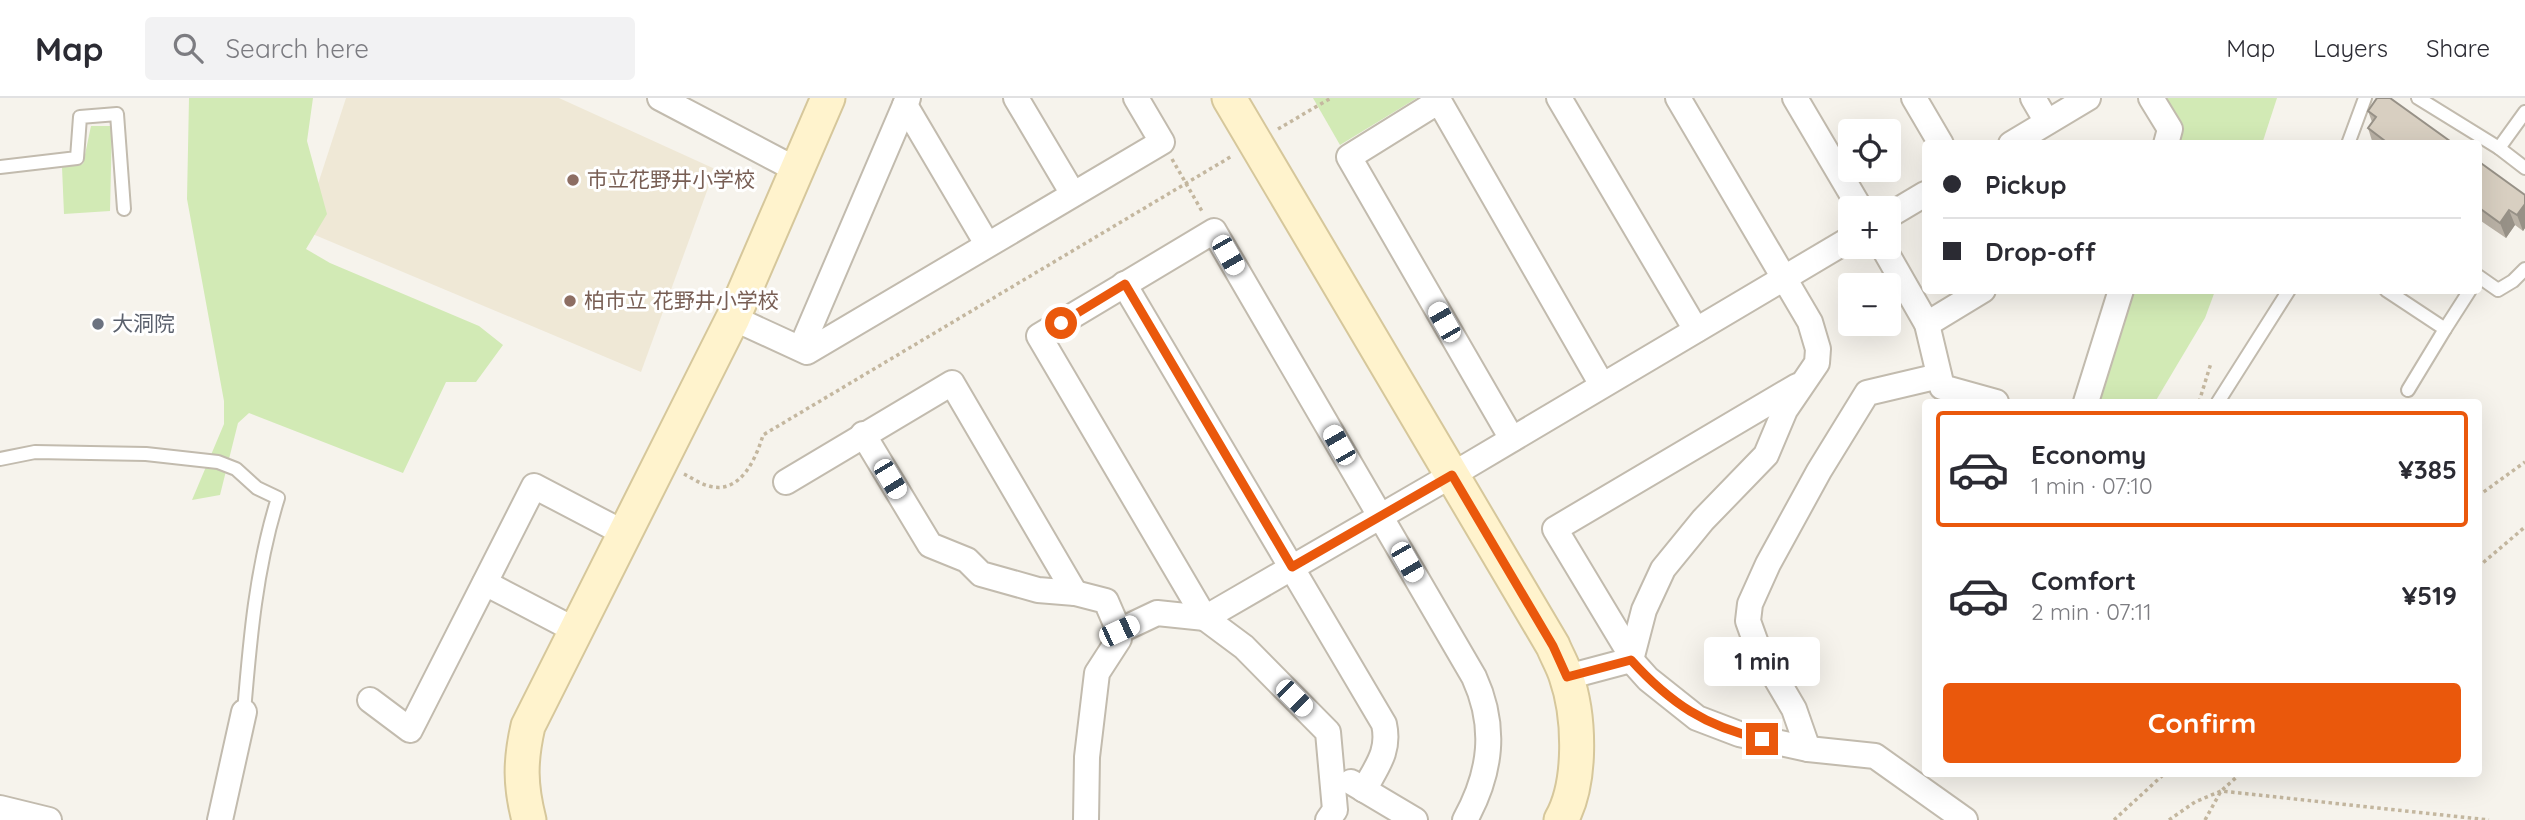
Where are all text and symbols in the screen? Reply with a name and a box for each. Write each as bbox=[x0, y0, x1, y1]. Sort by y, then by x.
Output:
search box bbox=[145, 17, 635, 80]
text: Map bbox=[35, 28, 103, 69]
icon: search bbox=[169, 29, 207, 67]
text: Search here bbox=[225, 32, 369, 65]
text: Map bbox=[2226, 33, 2275, 63]
text: Layers bbox=[2313, 33, 2388, 63]
text: Share bbox=[2426, 33, 2490, 63]
map controls bbox=[1838, 119, 1901, 336]
button: locate bbox=[1838, 119, 1901, 182]
place label: 市立花野井小学校 bbox=[587, 166, 755, 192]
text: Pickup bbox=[1985, 168, 2067, 201]
marker: 市立花野井小学校 bbox=[565, 172, 581, 188]
button: + bbox=[1838, 196, 1901, 259]
car bbox=[1209, 232, 1248, 278]
text: Drop-off bbox=[1985, 235, 2096, 268]
button: − bbox=[1838, 273, 1901, 336]
place label: 柏市立 花野井小学校 bbox=[584, 287, 779, 313]
marker: 柏市立 花野井小学校 bbox=[562, 293, 578, 309]
car bbox=[1425, 299, 1464, 345]
route start bbox=[1045, 307, 1077, 339]
place label: 大洞院 bbox=[112, 310, 175, 336]
marker: 大洞院 bbox=[90, 316, 106, 332]
car bbox=[1320, 422, 1359, 468]
icon: car bbox=[1947, 438, 2010, 501]
text: Economy bbox=[2031, 438, 2146, 471]
text: ¥385 bbox=[2398, 453, 2457, 486]
car bbox=[871, 456, 910, 502]
text: 1 min · 07:10 bbox=[2031, 471, 2153, 500]
car bbox=[1388, 539, 1427, 585]
icon: car bbox=[1947, 564, 2010, 627]
text: Comfort bbox=[2031, 564, 2136, 597]
text: ¥519 bbox=[2402, 579, 2457, 612]
text: 2 min · 07:11 bbox=[2031, 597, 2152, 626]
car bbox=[1096, 613, 1143, 649]
callout: 1 min bbox=[1704, 638, 1820, 686]
text: 1 min bbox=[1734, 647, 1790, 676]
car bbox=[1272, 676, 1317, 720]
button: Confirm bbox=[1943, 683, 2461, 763]
route end bbox=[1746, 723, 1778, 755]

